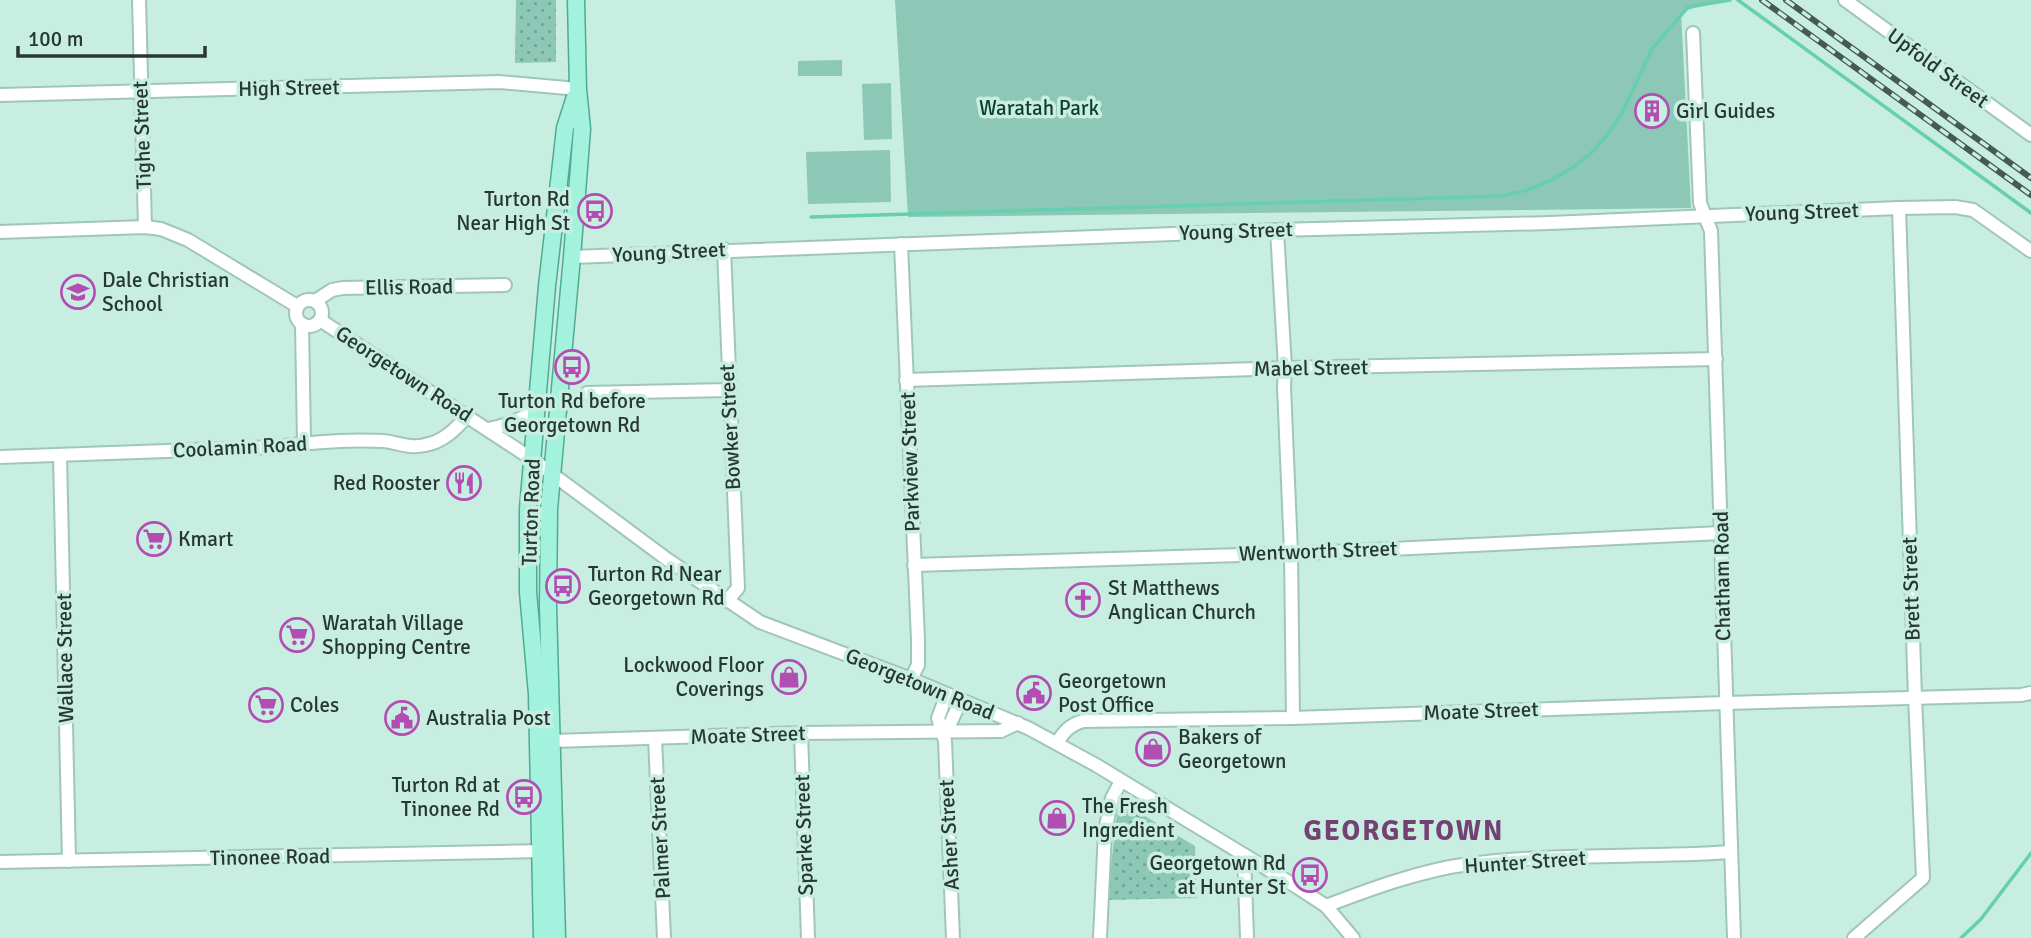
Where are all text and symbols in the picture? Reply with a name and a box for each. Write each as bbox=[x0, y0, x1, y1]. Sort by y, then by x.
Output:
scale bar bbox=[18, 14, 205, 58]
street label: Upfold Street bbox=[1882, 22, 1994, 114]
text: 100 m bbox=[28, 26, 83, 52]
street label: High Street bbox=[238, 74, 340, 102]
street label: Tighe Street bbox=[127, 80, 157, 190]
building icon: Girl Guides bbox=[1633, 92, 1671, 130]
park label: Waratah Park bbox=[979, 95, 1100, 121]
place label: Girl Guides bbox=[1676, 98, 1775, 124]
place label: Turton Rd Near High St bbox=[456, 186, 570, 236]
bus stop icon: Turton Rd Near High St bbox=[576, 192, 614, 230]
street label: Young Street bbox=[1745, 197, 1859, 227]
street label: Young Street bbox=[1179, 216, 1293, 246]
street label: Young Street bbox=[612, 236, 726, 268]
place label: Dale Christian School bbox=[102, 267, 230, 317]
school or university icon: Dale Christian School bbox=[59, 273, 97, 311]
street label: Ellis Road bbox=[365, 273, 453, 301]
street label: Georgetown Road bbox=[331, 320, 477, 428]
bus stop icon: Turton Rd before Georgetown Rd bbox=[553, 348, 591, 386]
street label: Mabel Street bbox=[1253, 354, 1369, 382]
street label: Bowker Street bbox=[714, 363, 746, 491]
place label: Turton Rd before Georgetown Rd bbox=[498, 388, 646, 438]
street label: Parkview Street bbox=[895, 392, 925, 532]
street label: Coolamin Road bbox=[172, 430, 308, 464]
street label: Turton Road bbox=[516, 458, 546, 566]
restaurant icon: Red Rooster bbox=[445, 464, 483, 502]
place label: Red Rooster bbox=[333, 470, 440, 496]
street label: Chatham Road bbox=[1708, 511, 1736, 641]
supermarket icon: Kmart bbox=[135, 520, 173, 558]
place label: Kmart bbox=[178, 526, 233, 552]
street label: Wentworth Street bbox=[1238, 535, 1398, 567]
street label: Brett Street bbox=[1896, 536, 1926, 642]
place label: Turton Rd Near Georgetown Rd bbox=[588, 561, 725, 611]
bus stop icon: Turton Rd Near Georgetown Rd bbox=[544, 567, 582, 605]
place label: St Matthews Anglican Church bbox=[1108, 575, 1256, 625]
church icon: St Matthews Anglican Church bbox=[1064, 581, 1102, 619]
street label: Wallace Street bbox=[51, 593, 79, 723]
place label: Waratah Village Shopping Centre bbox=[322, 610, 471, 660]
supermarket icon: Waratah Village Shopping Centre bbox=[278, 616, 316, 654]
street label: Georgetown Road bbox=[842, 642, 998, 726]
place label: Lockwood Floor Coverings bbox=[623, 652, 764, 702]
shop icon: Lockwood Floor Coverings bbox=[770, 658, 808, 696]
place label: Georgetown Post Office bbox=[1058, 668, 1167, 718]
public building icon: Georgetown Post Office bbox=[1015, 674, 1053, 712]
supermarket icon: Coles bbox=[247, 686, 285, 724]
place label: Coles bbox=[290, 692, 339, 718]
street label: Moate Street bbox=[1423, 696, 1539, 726]
public building icon: Australia Post bbox=[383, 699, 421, 737]
place label: Australia Post bbox=[426, 705, 551, 731]
street label: Moate Street bbox=[690, 720, 806, 750]
place label: Bakers of Georgetown bbox=[1178, 724, 1287, 774]
shop icon: Bakers of Georgetown bbox=[1134, 730, 1172, 768]
place label: Turton Rd at Tinonee Rd bbox=[392, 772, 500, 822]
street label: Sparke Street bbox=[789, 774, 819, 896]
street label: Palmer Street bbox=[644, 776, 676, 900]
bus stop icon: Turton Rd at Tinonee Rd bbox=[505, 778, 543, 816]
street label: Asher Street bbox=[933, 779, 965, 891]
place label: The Fresh Ingredient bbox=[1082, 793, 1175, 843]
shop icon: The Fresh Ingredient bbox=[1038, 799, 1076, 837]
district label: GEORGETOWN bbox=[1303, 814, 1505, 848]
street label: Tinonee Road bbox=[210, 843, 330, 871]
street label: Hunter Street bbox=[1463, 845, 1587, 879]
place label: Georgetown Rd at Hunter St bbox=[1149, 850, 1286, 900]
bus stop icon: Georgetown Rd at Hunter St bbox=[1291, 856, 1329, 894]

